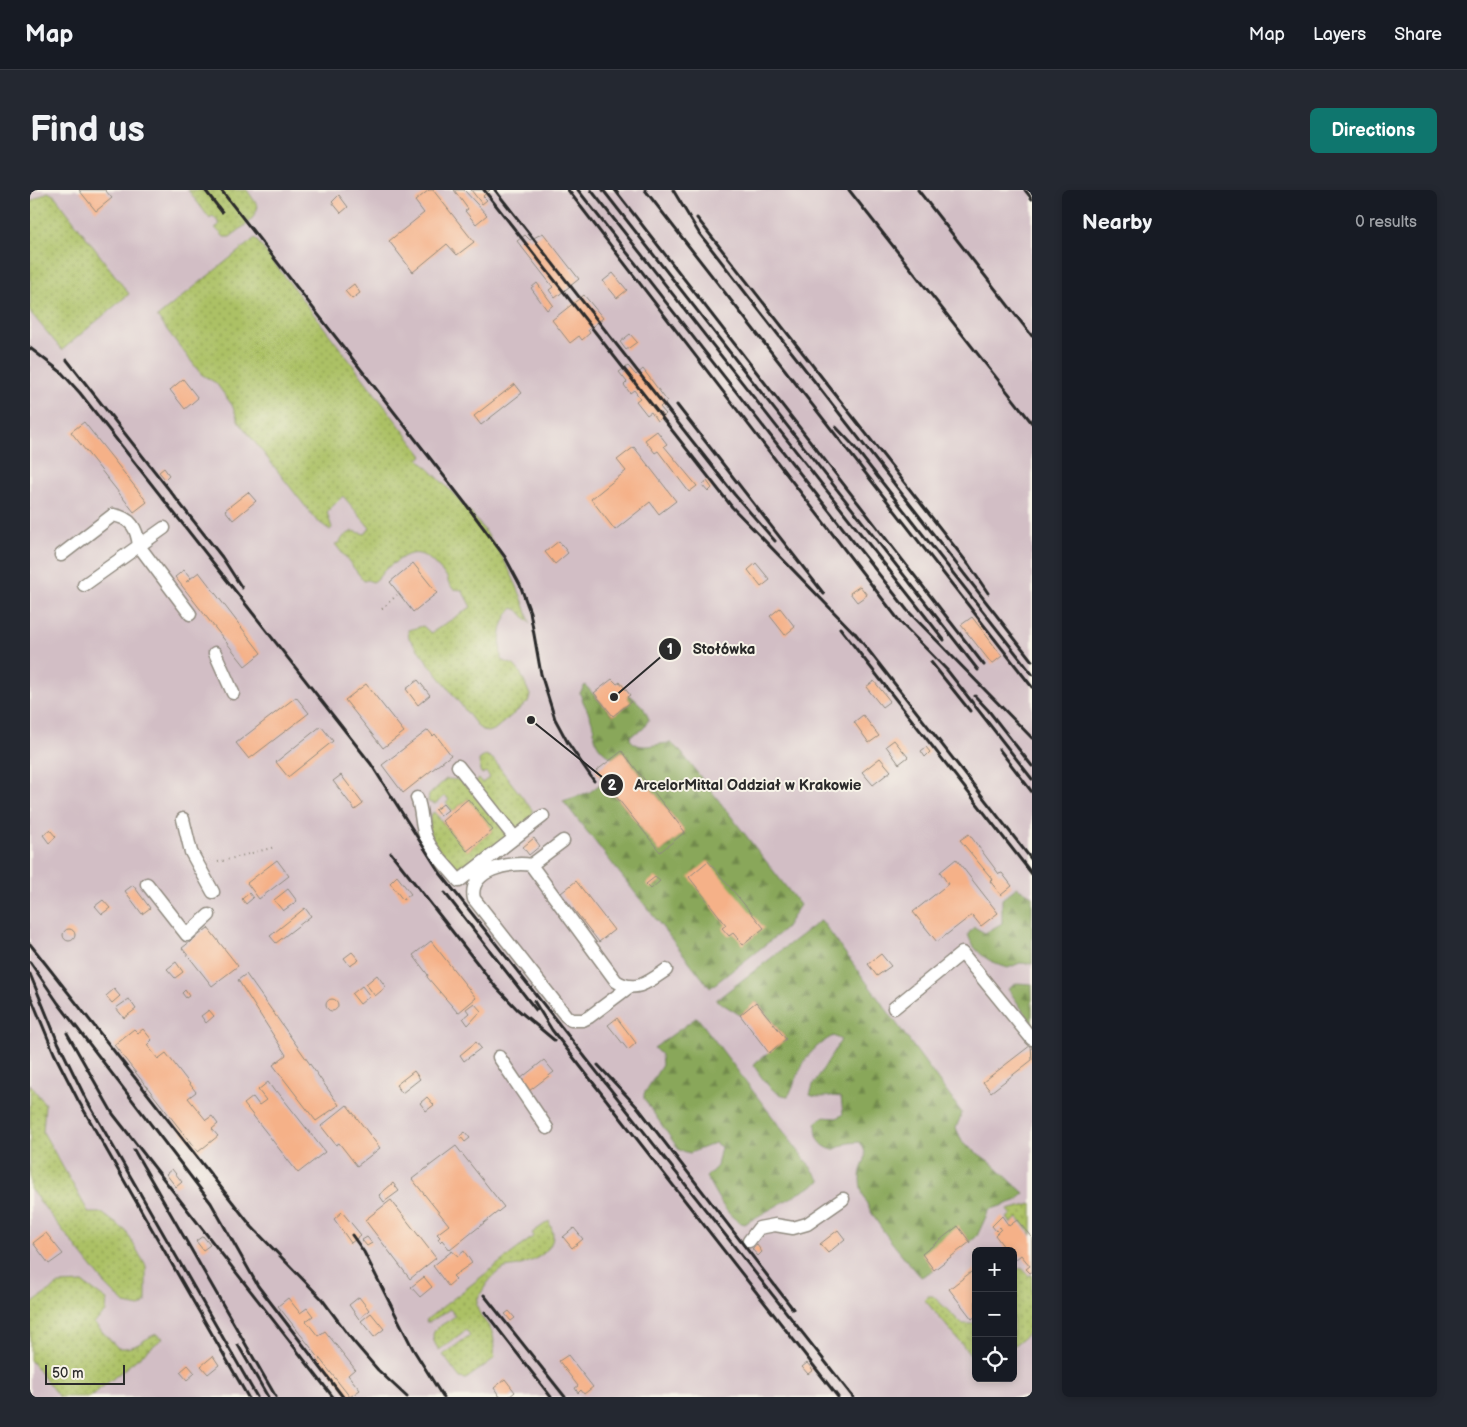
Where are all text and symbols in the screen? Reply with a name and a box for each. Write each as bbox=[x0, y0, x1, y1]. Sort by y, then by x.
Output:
text: Map bbox=[25, 20, 73, 49]
text: Map bbox=[1249, 24, 1285, 45]
text: Layers bbox=[1313, 24, 1366, 45]
text: Share bbox=[1394, 24, 1442, 45]
button: Directions bbox=[1310, 108, 1437, 153]
text: Find us bbox=[30, 109, 145, 152]
text: Nearby bbox=[1082, 210, 1152, 235]
text: 0 results bbox=[1355, 213, 1417, 232]
callout: Stołówka bbox=[658, 634, 765, 664]
text: 1 bbox=[667, 640, 673, 659]
text: Stołówka bbox=[693, 640, 755, 659]
callout: ArcelorMittal Oddział w Krakowie bbox=[600, 770, 872, 800]
text: 2 bbox=[608, 776, 617, 795]
text: ArcelorMittal Oddział w Krakowie bbox=[633, 776, 862, 795]
map controls bbox=[972, 1247, 1017, 1382]
button: + bbox=[972, 1247, 1017, 1292]
button: − bbox=[972, 1292, 1017, 1337]
button: locate bbox=[972, 1337, 1017, 1382]
scale bar bbox=[45, 1362, 125, 1385]
text: 50 m bbox=[52, 1365, 84, 1382]

